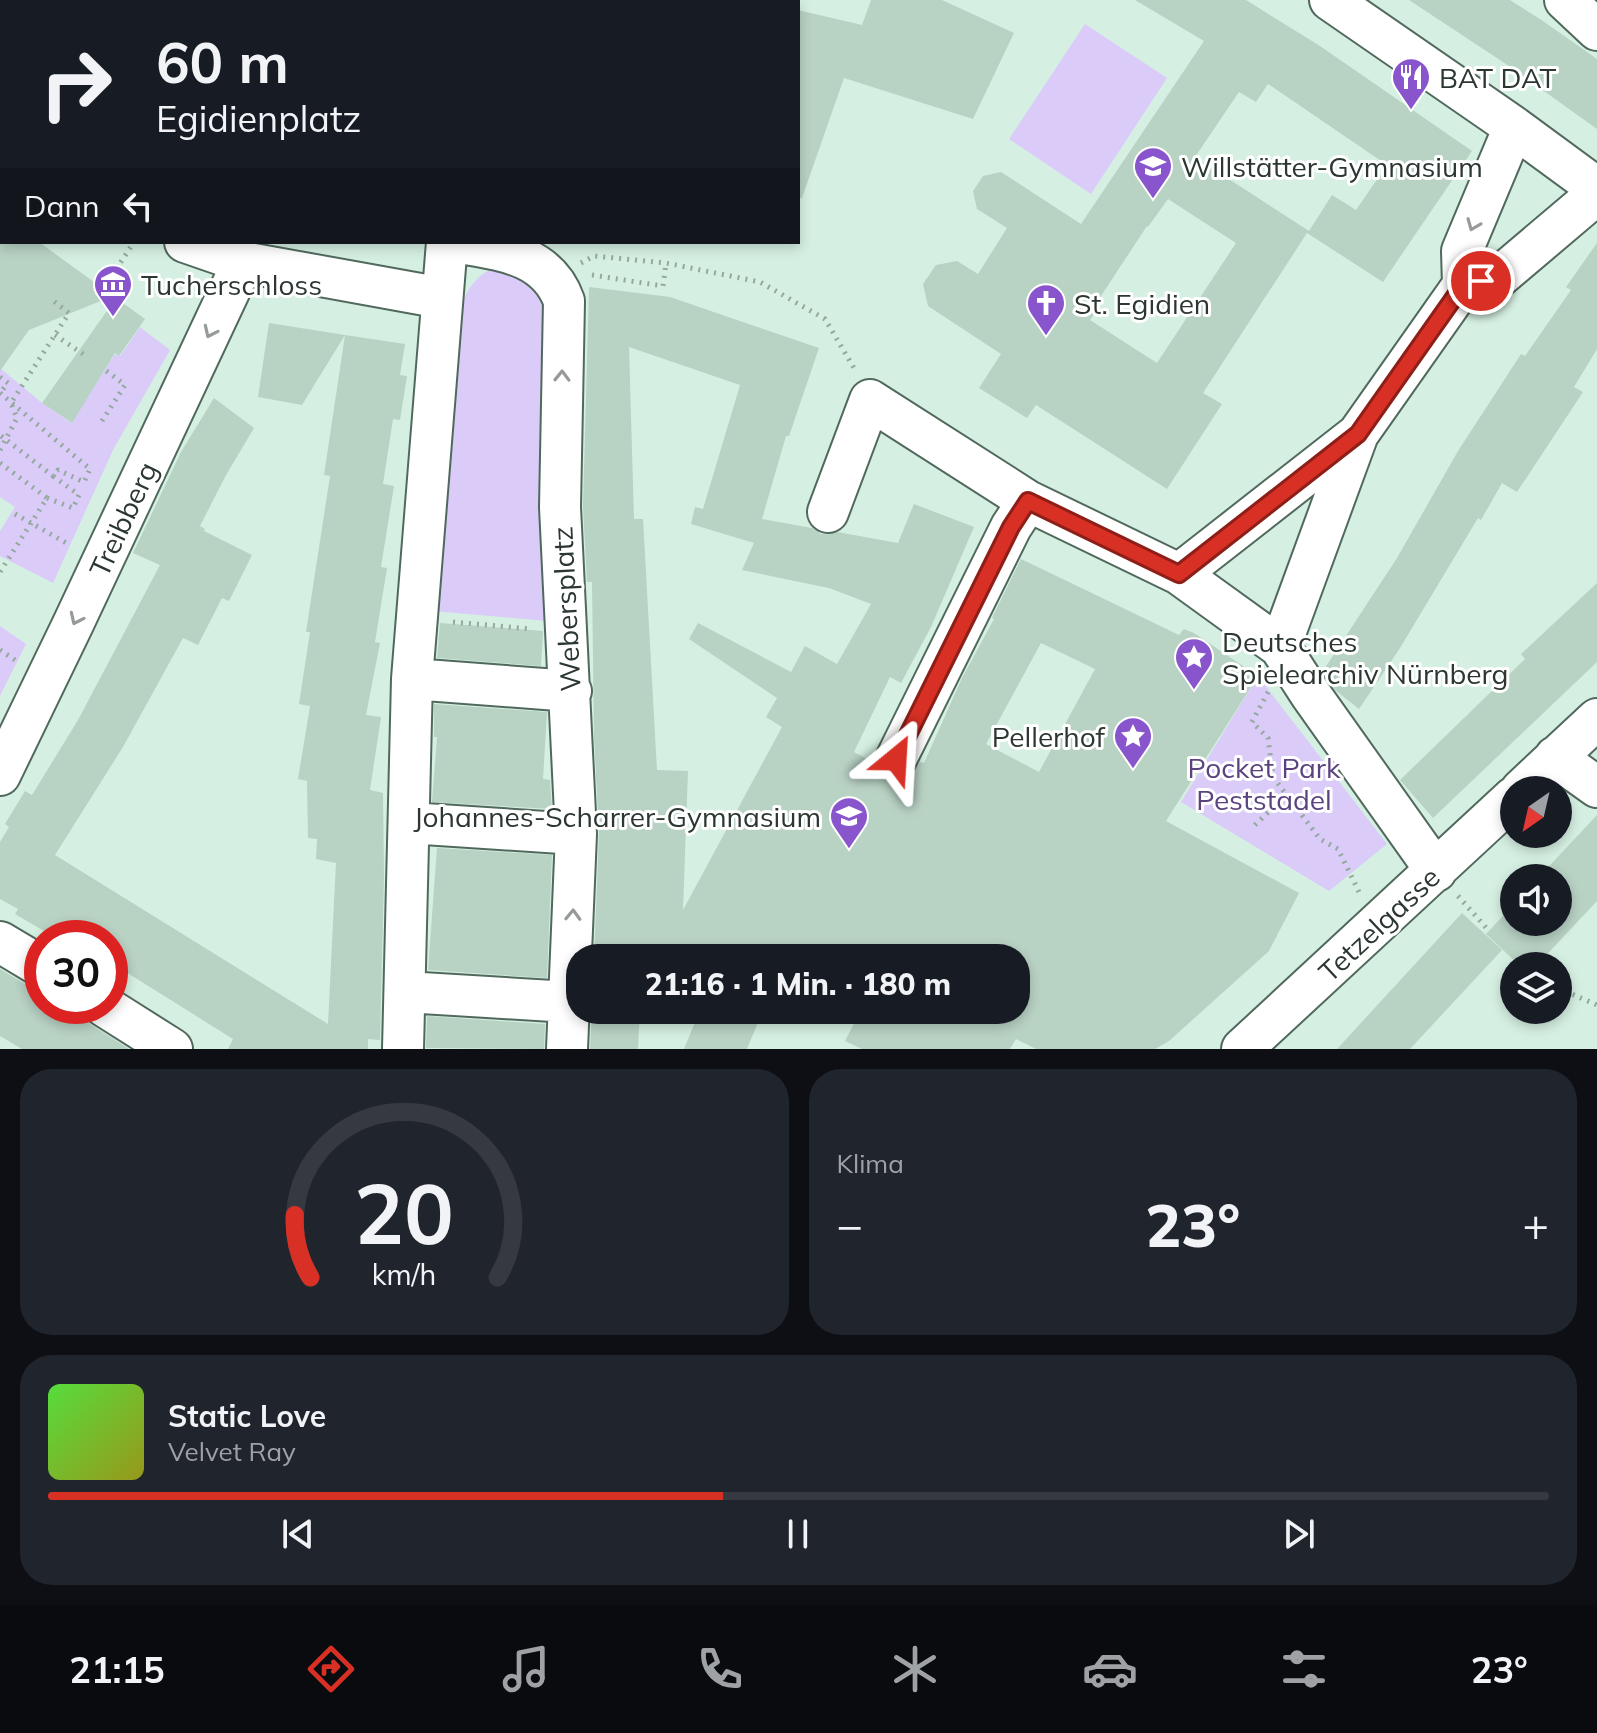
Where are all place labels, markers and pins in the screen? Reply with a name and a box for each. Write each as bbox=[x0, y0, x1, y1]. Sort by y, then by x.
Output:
restaurant icon: BAT DAT bbox=[1390, 56, 1432, 111]
place label: BAT DAT bbox=[1439, 60, 1556, 95]
school or university icon: Willstätter-Gymnasium bbox=[1132, 145, 1174, 200]
place label: Willstätter-Gymnasium bbox=[1181, 149, 1483, 184]
pin bbox=[1447, 247, 1515, 315]
museum icon: Tucherschloss bbox=[92, 263, 134, 318]
place label: Tucherschloss bbox=[141, 267, 322, 302]
church icon: St. Egidien bbox=[1025, 282, 1067, 337]
place label: St. Egidien bbox=[1074, 286, 1210, 321]
place label: Deutsches Spielearchiv Nürnberg bbox=[1222, 624, 1508, 691]
place icon: Deutsches Spielearchiv Nürnberg bbox=[1173, 636, 1215, 691]
place icon: Pellerhof bbox=[1112, 715, 1154, 770]
place label: Pellerhof bbox=[992, 719, 1106, 754]
school or university icon: Johannes-Scharrer-Gymnasium bbox=[828, 795, 870, 850]
place label: Johannes-Scharrer-Gymnasium bbox=[413, 799, 821, 834]

